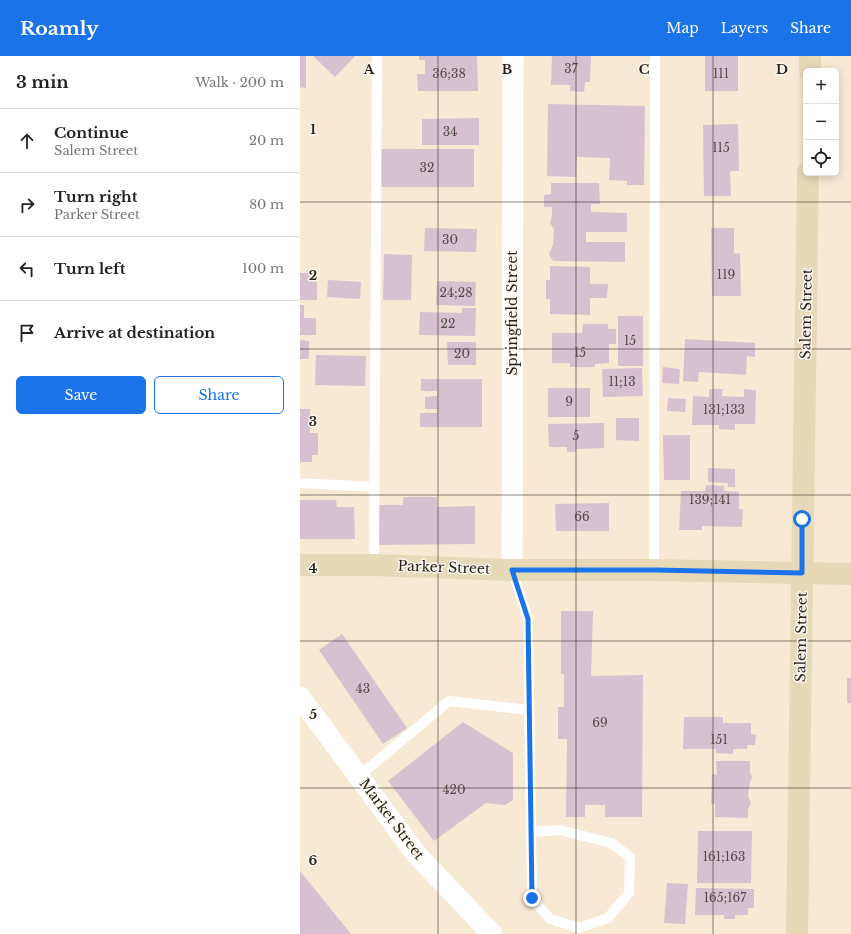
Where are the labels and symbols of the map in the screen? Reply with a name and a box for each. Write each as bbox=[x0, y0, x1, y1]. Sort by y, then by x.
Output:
text: A bbox=[363, 61, 375, 78]
text: B bbox=[502, 61, 512, 78]
house number: 37 bbox=[564, 61, 579, 76]
text: C bbox=[639, 61, 650, 78]
text: D bbox=[776, 61, 788, 78]
house number: 36;38 bbox=[432, 66, 466, 81]
house number: 111 bbox=[713, 66, 729, 81]
text: 1 bbox=[310, 121, 316, 138]
house number: 34 bbox=[443, 124, 457, 139]
house number: 115 bbox=[712, 140, 730, 155]
house number: 32 bbox=[420, 160, 434, 175]
house number: 30 bbox=[442, 232, 458, 247]
street label: Springfield Street bbox=[503, 250, 521, 376]
text: 2 bbox=[309, 267, 317, 284]
house number: 119 bbox=[717, 267, 735, 282]
street label: Salem Street bbox=[796, 268, 816, 359]
house number: 24;28 bbox=[440, 285, 472, 300]
house number: 22 bbox=[441, 316, 455, 331]
house number: 15 bbox=[624, 333, 636, 348]
house number: 15 bbox=[574, 345, 586, 360]
house number: 20 bbox=[454, 346, 470, 361]
house number: 11;13 bbox=[608, 374, 636, 389]
house number: 9 bbox=[565, 394, 573, 409]
house number: 131;133 bbox=[703, 402, 745, 417]
text: 3 bbox=[309, 413, 317, 430]
house number: 5 bbox=[573, 428, 580, 443]
house number: 139;141 bbox=[689, 492, 731, 507]
house number: 66 bbox=[574, 509, 590, 524]
route start bbox=[793, 510, 811, 528]
street label: Parker Street bbox=[397, 556, 491, 578]
text: 4 bbox=[309, 560, 318, 577]
street label: Salem Street bbox=[791, 591, 811, 682]
house number: 43 bbox=[356, 681, 370, 696]
text: 5 bbox=[309, 706, 317, 723]
house number: 69 bbox=[592, 715, 608, 730]
house number: 151 bbox=[710, 732, 728, 747]
street label: Market Street bbox=[356, 775, 429, 864]
house number: 420 bbox=[443, 782, 465, 797]
house number: 161;163 bbox=[703, 849, 745, 864]
text: 6 bbox=[309, 852, 318, 869]
route end bbox=[523, 889, 541, 907]
house number: 165;167 bbox=[704, 890, 747, 905]

